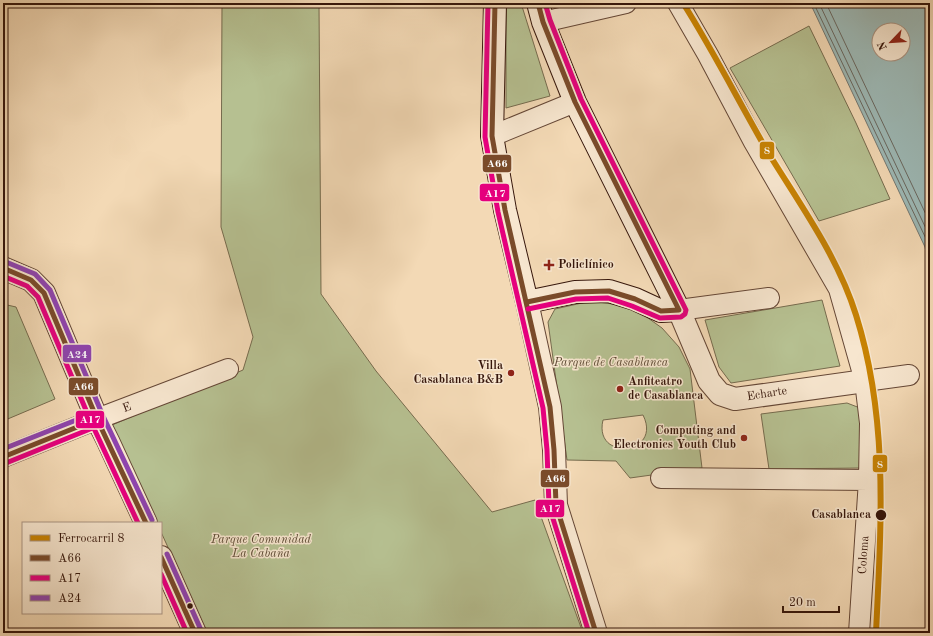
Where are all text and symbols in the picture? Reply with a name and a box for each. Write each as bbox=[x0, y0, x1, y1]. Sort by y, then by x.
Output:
north arrow bbox=[871, 22, 911, 62]
text: N bbox=[876, 39, 890, 52]
line badge: 8 bbox=[759, 141, 775, 160]
text: 8 bbox=[764, 146, 770, 157]
line badge: A66 bbox=[482, 154, 512, 173]
text: A66 bbox=[486, 159, 508, 170]
line badge: A17 bbox=[479, 183, 510, 202]
text: A17 bbox=[484, 189, 506, 200]
marker: Policlínico bbox=[543, 259, 555, 271]
place label: Policlínico bbox=[558, 259, 614, 271]
line badge: A24 bbox=[62, 344, 92, 363]
text: A24 bbox=[66, 350, 88, 361]
park label: Parque de Casablanca bbox=[553, 357, 669, 369]
place label: Villa Casablanca B&B bbox=[413, 360, 503, 386]
marker: Villa Casablanca B&B bbox=[506, 368, 516, 378]
place label: Anfiteatro de Casablanca bbox=[628, 376, 703, 402]
line badge: A66 bbox=[68, 377, 99, 396]
text: A66 bbox=[72, 382, 94, 393]
marker: Anfiteatro de Casablanca bbox=[615, 384, 625, 394]
street label: Echarte bbox=[746, 385, 788, 403]
street label: E bbox=[121, 401, 133, 415]
line badge: A17 bbox=[75, 410, 105, 429]
text: A17 bbox=[79, 415, 101, 426]
place label: Computing and Electronics Youth Club bbox=[613, 425, 737, 451]
marker: Computing and Electronics Youth Club bbox=[739, 433, 749, 443]
line badge: 8 bbox=[872, 454, 888, 473]
text: 8 bbox=[877, 460, 883, 471]
line badge: A66 bbox=[540, 469, 570, 488]
text: A66 bbox=[544, 474, 566, 485]
line badge: A17 bbox=[535, 499, 565, 518]
text: A17 bbox=[539, 504, 561, 515]
marker: Casablanca bbox=[874, 508, 888, 522]
place label: Casablanca bbox=[811, 509, 871, 521]
legend bbox=[22, 522, 162, 614]
text: Ferrocarril 8 bbox=[58, 533, 124, 545]
park label: Parque Comunidad La Cabaña bbox=[210, 534, 312, 560]
street label: Coloma bbox=[857, 535, 871, 575]
text: A66 bbox=[58, 553, 81, 565]
text: A17 bbox=[58, 573, 81, 585]
scale bar bbox=[783, 588, 839, 614]
text: A24 bbox=[58, 593, 81, 605]
text: 20 m bbox=[789, 597, 816, 609]
unlabelled marker bbox=[185, 601, 195, 611]

